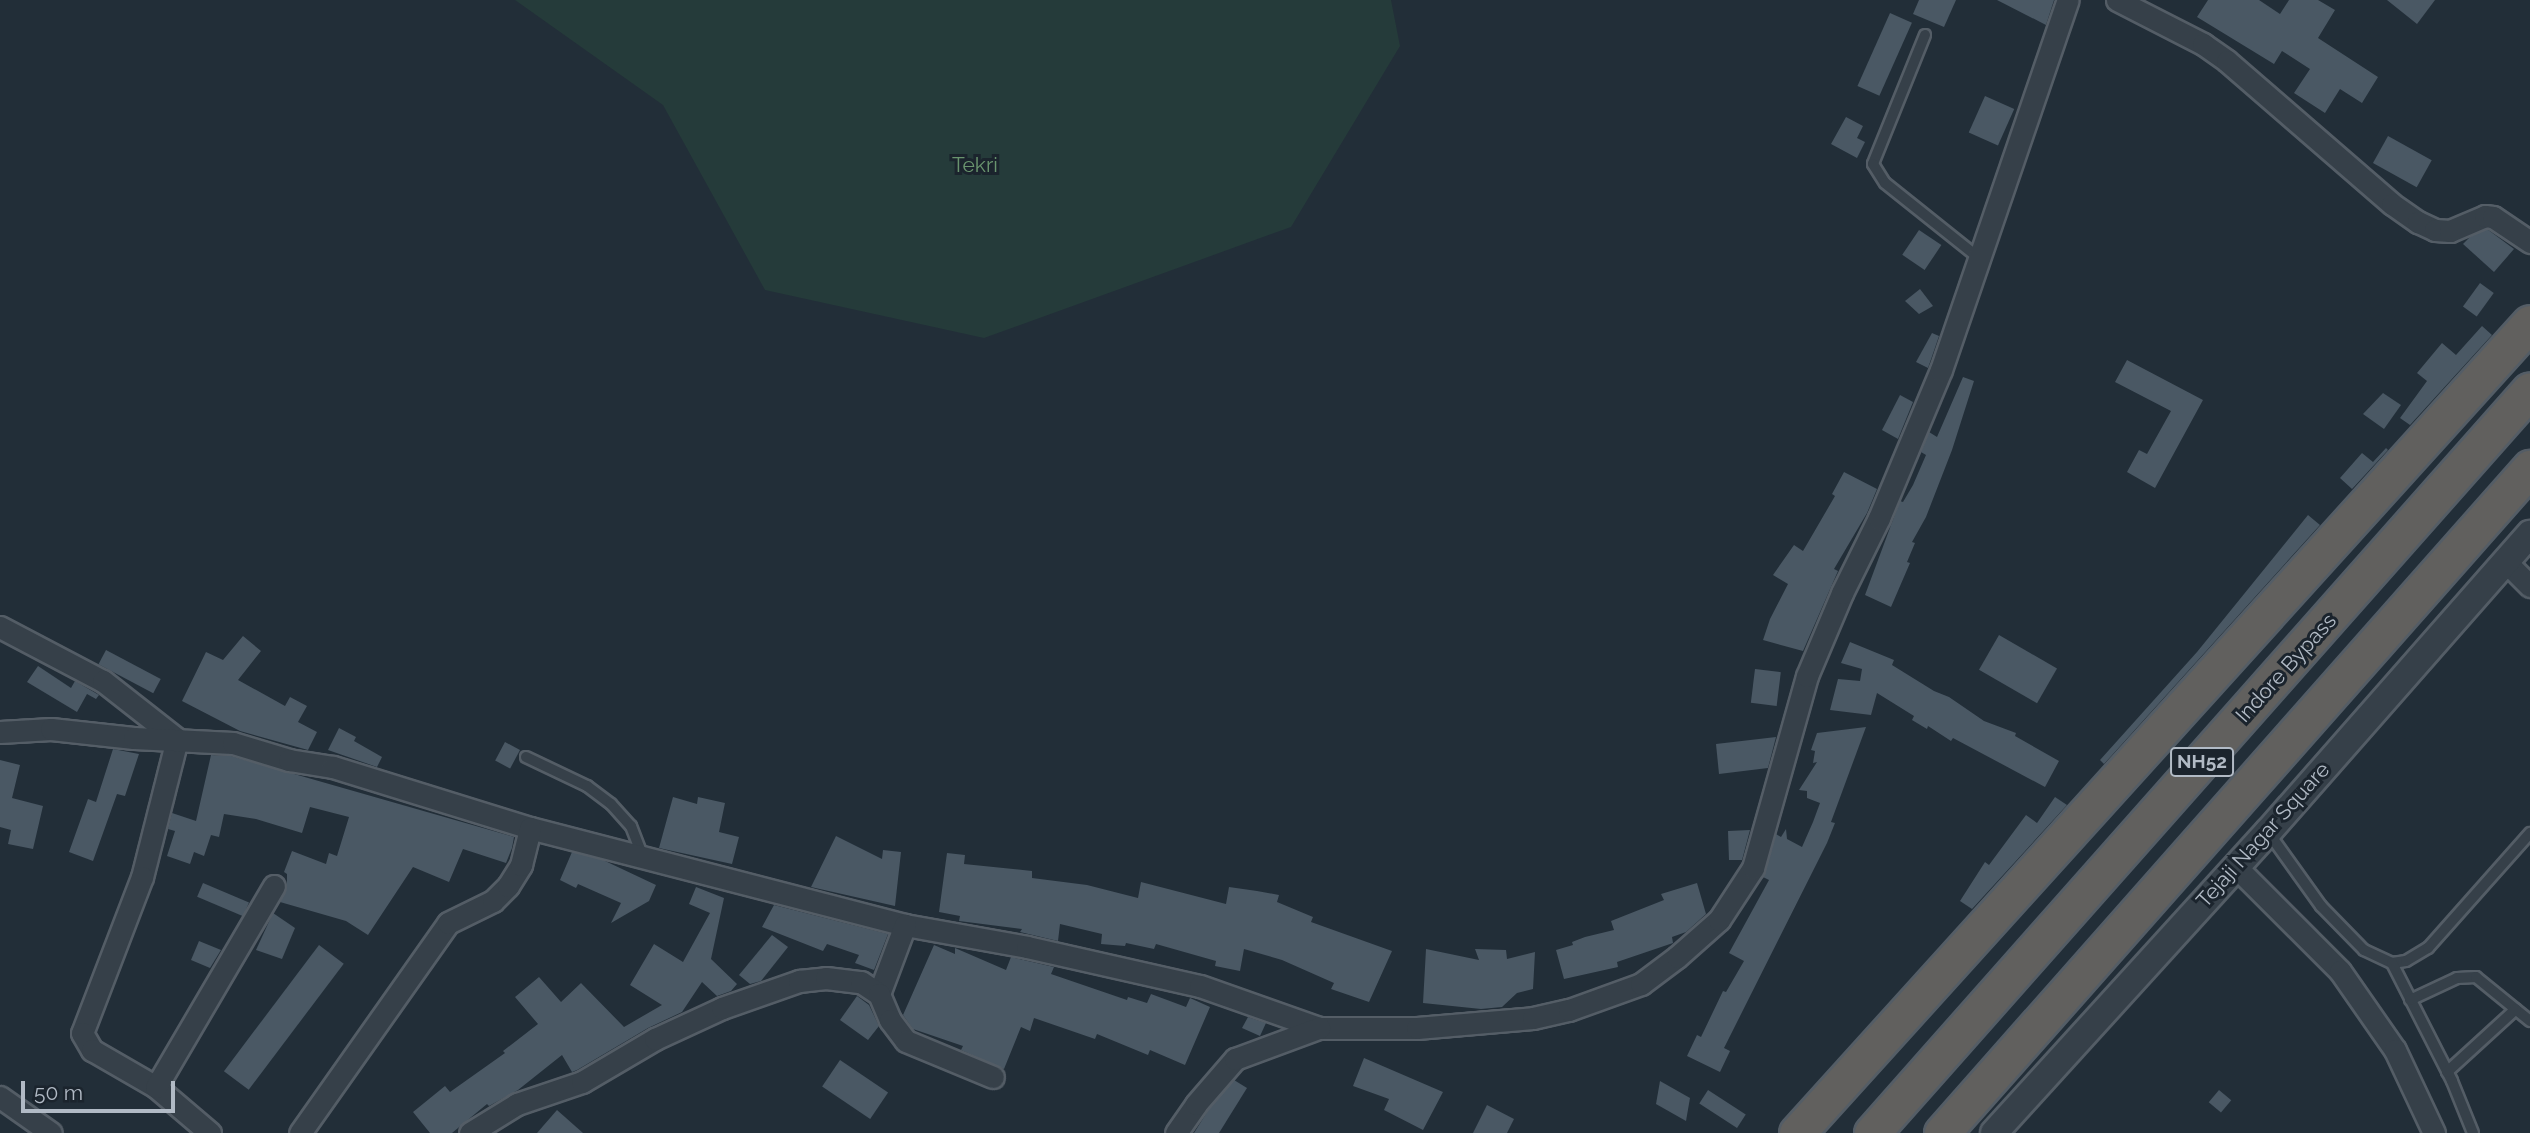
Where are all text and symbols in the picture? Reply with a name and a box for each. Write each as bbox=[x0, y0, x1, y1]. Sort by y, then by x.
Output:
park label: Tekri bbox=[952, 152, 998, 178]
street label: Indore Bypass bbox=[2231, 608, 2341, 728]
road number: NH52 bbox=[2169, 747, 2235, 778]
street label: Tejaji Nagar Square bbox=[2191, 757, 2335, 913]
scale bar bbox=[24, 1066, 178, 1110]
text: 50 m bbox=[34, 1080, 83, 1105]

